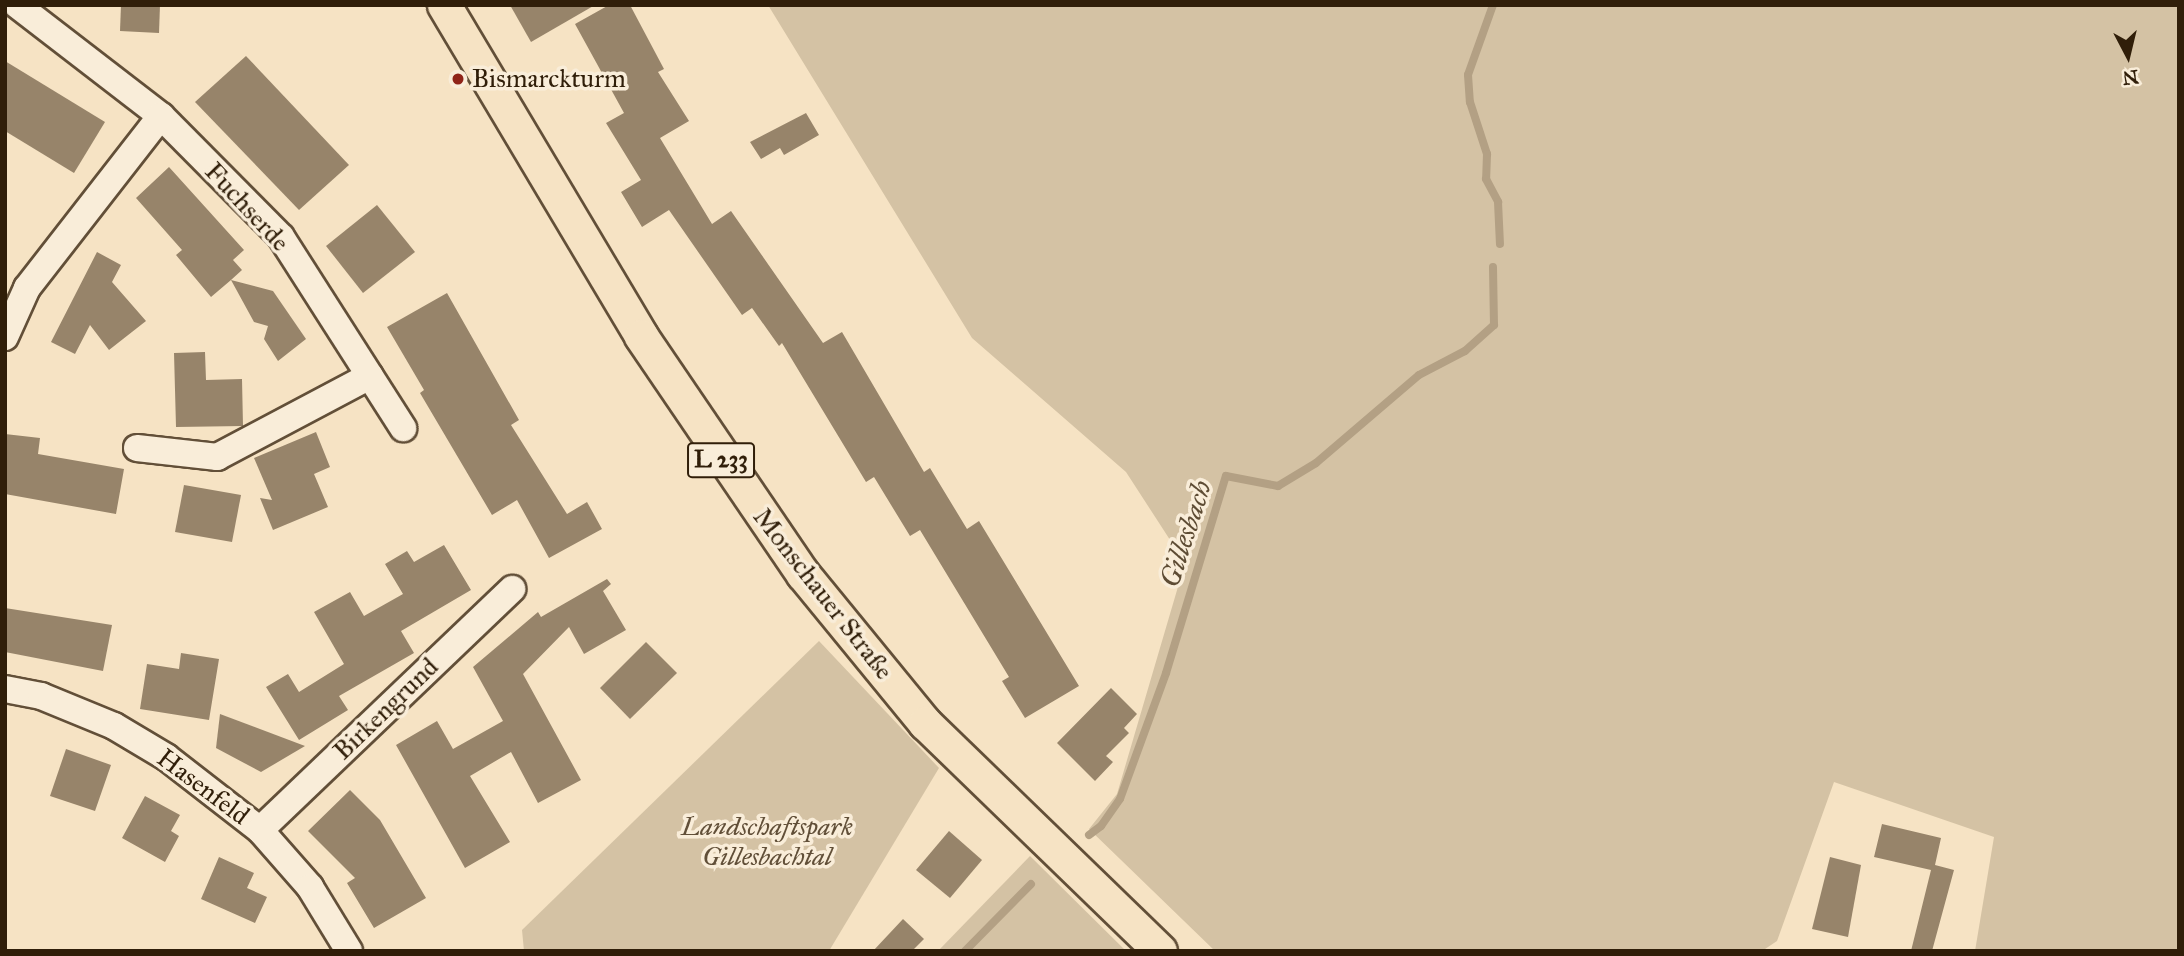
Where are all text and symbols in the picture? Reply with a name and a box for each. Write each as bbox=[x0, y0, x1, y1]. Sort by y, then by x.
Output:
north arrow bbox=[2093, 21, 2163, 91]
place label: Bismarckturm bbox=[472, 63, 626, 95]
text: N bbox=[2121, 65, 2140, 90]
marker: Bismarckturm bbox=[450, 71, 466, 87]
street label: Fuchserde bbox=[198, 156, 296, 258]
road number: L 233 bbox=[686, 439, 756, 480]
water label: Gillesbach bbox=[1153, 476, 1219, 592]
street label: Monschauer Straße bbox=[746, 502, 900, 686]
street label: Birkengrund bbox=[327, 651, 445, 767]
street label: Hasenfeld bbox=[151, 742, 255, 832]
park label: Landschaftspark Gillesbachtal bbox=[681, 811, 853, 872]

